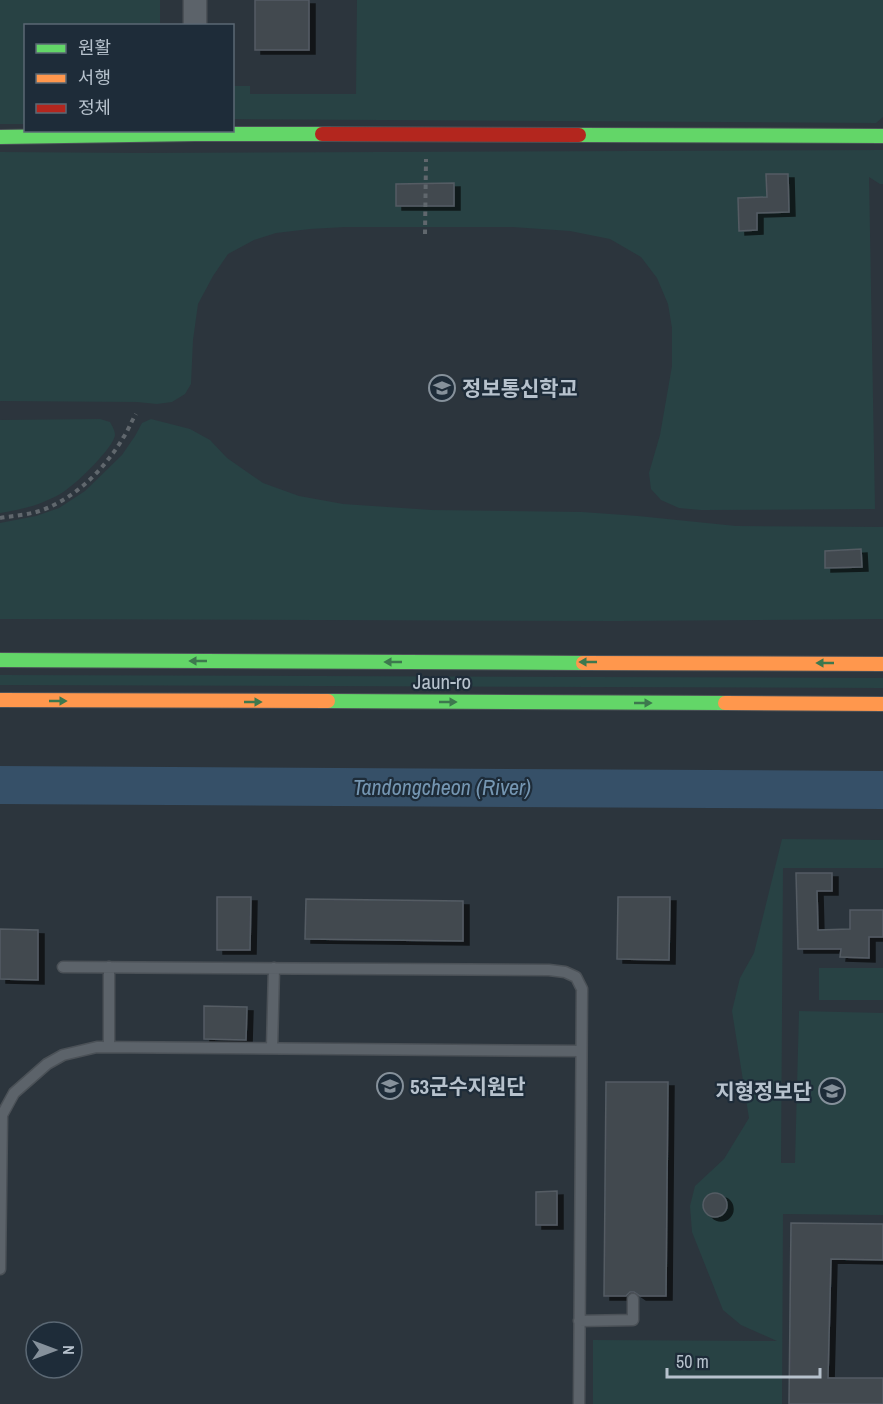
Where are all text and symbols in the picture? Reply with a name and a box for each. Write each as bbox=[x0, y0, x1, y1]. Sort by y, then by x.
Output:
legend bbox=[24, 24, 234, 132]
text: 원활 bbox=[78, 35, 111, 60]
text: 서행 bbox=[78, 65, 111, 90]
text: 정체 bbox=[78, 95, 111, 120]
school or university icon: 정보통신학교 bbox=[427, 373, 457, 403]
place label: 정보통신학교 bbox=[462, 374, 578, 403]
one-way arrow bbox=[188, 656, 207, 666]
one-way arrow bbox=[383, 657, 402, 667]
one-way arrow bbox=[578, 658, 597, 667]
one-way arrow bbox=[815, 658, 834, 668]
street label: Jaun-ro bbox=[413, 667, 471, 696]
one-way arrow bbox=[49, 696, 68, 705]
one-way arrow bbox=[244, 697, 263, 706]
one-way arrow bbox=[439, 698, 458, 707]
one-way arrow bbox=[634, 698, 653, 708]
water label: Tandongcheon (River) bbox=[353, 772, 531, 802]
school or university icon: 53군수지원단 bbox=[375, 1071, 405, 1101]
place label: 53군수지원단 bbox=[410, 1072, 526, 1101]
school or university icon: 지형정보단 bbox=[817, 1076, 847, 1106]
place label: 지형정보단 bbox=[715, 1077, 812, 1106]
north arrow bbox=[24, 1320, 84, 1380]
scale bar bbox=[667, 1341, 820, 1379]
text: N bbox=[58, 1345, 80, 1355]
text: 50 m bbox=[676, 1349, 709, 1374]

